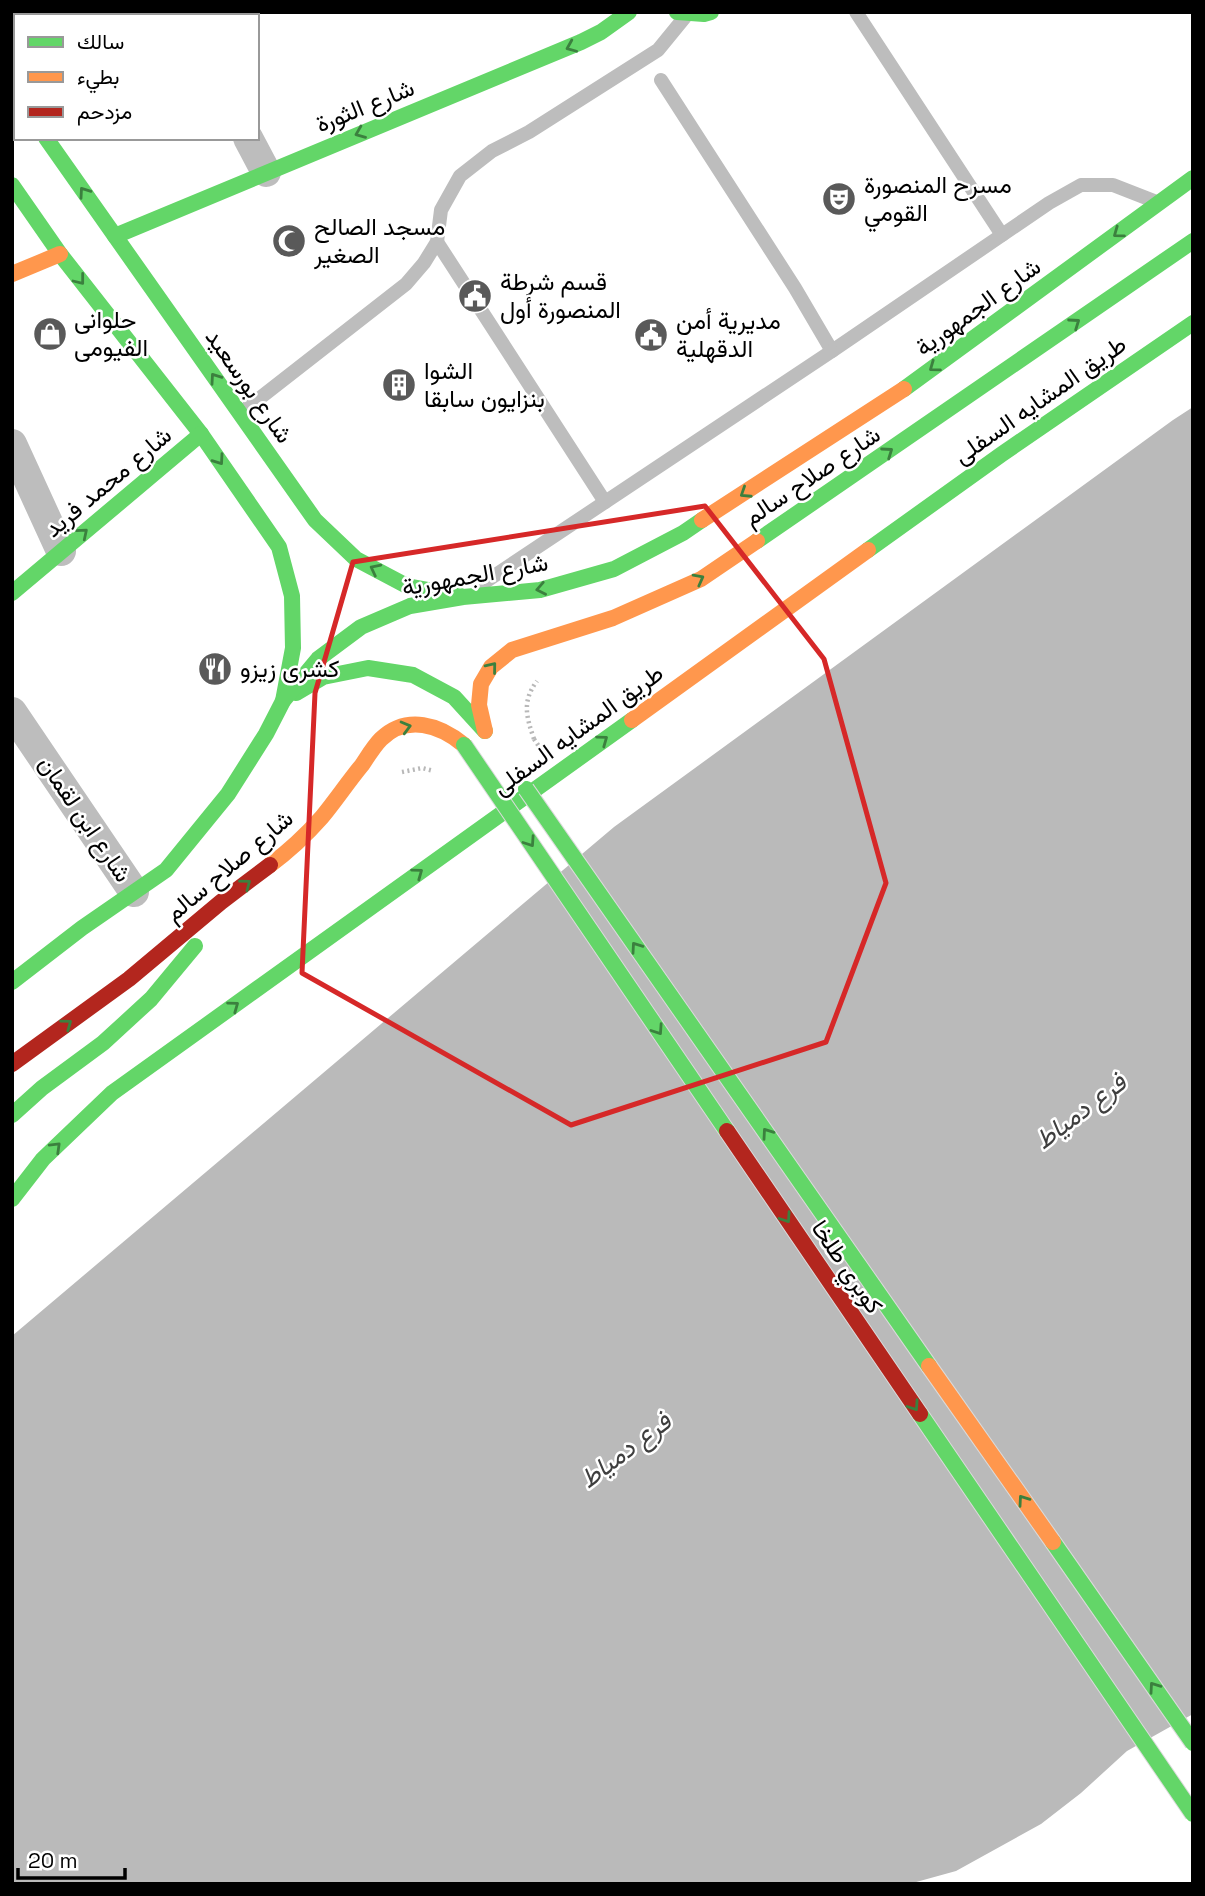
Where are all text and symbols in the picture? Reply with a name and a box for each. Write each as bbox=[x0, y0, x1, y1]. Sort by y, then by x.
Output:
legend bbox=[14, 14, 259, 140]
text: سالك bbox=[77, 28, 124, 55]
one-way arrow bbox=[565, 38, 577, 52]
text: بطيء bbox=[77, 63, 120, 94]
street label: شارع الثورة bbox=[311, 72, 419, 140]
text: مزدحم bbox=[77, 98, 132, 126]
one-way arrow bbox=[355, 125, 368, 139]
place label: مسرح المنصورة القومي bbox=[864, 169, 1012, 232]
theatre icon: مسرح المنصورة القومي bbox=[820, 180, 858, 218]
one-way arrow bbox=[80, 187, 92, 200]
place label: مسجد الصالح الصغير bbox=[313, 211, 445, 270]
mosque icon: مسجد الصالح الصغير bbox=[270, 222, 308, 260]
one-way arrow bbox=[1113, 224, 1126, 237]
street label: شارع الجمهورية bbox=[909, 251, 1047, 363]
place label: قسم شرطة المنصورة أول bbox=[500, 266, 621, 325]
one-way arrow bbox=[72, 272, 85, 285]
public building icon: قسم شرطة المنصورة أول bbox=[456, 277, 494, 315]
place label: حلوانى الفيومى bbox=[74, 304, 148, 363]
place label: مديرية أمن الدقهلية bbox=[676, 305, 781, 364]
shop icon: حلوانى الفيومى bbox=[31, 315, 69, 353]
public building icon: مديرية أمن الدقهلية bbox=[632, 316, 670, 354]
one-way arrow bbox=[1067, 318, 1080, 331]
street label: شارع بورسعيد bbox=[198, 322, 300, 450]
street label: طريق المشايه السفلى bbox=[947, 328, 1132, 471]
place label: الشوا بنزايون سابقا bbox=[424, 355, 545, 414]
one-way arrow bbox=[929, 359, 942, 371]
building icon: الشوا بنزايون سابقا bbox=[380, 366, 418, 404]
one-way arrow bbox=[211, 373, 223, 386]
street label: شارع صلاح سالم bbox=[737, 418, 887, 534]
street label: شارع محمد فريد bbox=[38, 419, 178, 545]
one-way arrow bbox=[880, 448, 893, 460]
one-way arrow bbox=[211, 452, 223, 465]
one-way arrow bbox=[740, 485, 753, 497]
one-way arrow bbox=[75, 529, 88, 541]
street label: شارع الجمهورية bbox=[399, 546, 551, 604]
one-way arrow bbox=[370, 564, 382, 578]
one-way arrow bbox=[692, 573, 704, 587]
one-way arrow bbox=[535, 581, 547, 596]
restaurant icon: كشرى زيزو bbox=[196, 650, 234, 688]
place label: كشرى زيزو bbox=[240, 653, 339, 684]
street label: طريق المشايه السفلى bbox=[486, 657, 669, 802]
one-way arrow bbox=[484, 663, 496, 676]
one-way arrow bbox=[400, 721, 412, 735]
one-way arrow bbox=[595, 736, 608, 748]
street label: شارع ابن لقمان bbox=[31, 750, 139, 888]
street label: شارع صلاح سالم bbox=[158, 803, 300, 929]
one-way arrow bbox=[522, 834, 534, 847]
one-way arrow bbox=[411, 869, 423, 881]
one-way arrow bbox=[238, 879, 251, 892]
one-way arrow bbox=[632, 942, 644, 955]
one-way arrow bbox=[226, 1002, 239, 1015]
one-way arrow bbox=[60, 1020, 72, 1032]
one-way arrow bbox=[650, 1022, 662, 1035]
water label: فرع دمياط bbox=[1027, 1065, 1134, 1157]
one-way arrow bbox=[763, 1128, 775, 1141]
one-way arrow bbox=[48, 1142, 61, 1155]
one-way arrow bbox=[778, 1210, 790, 1223]
street label: كوبري طلخا bbox=[801, 1214, 890, 1322]
one-way arrow bbox=[906, 1398, 919, 1411]
water label: فرع دمياط bbox=[572, 1404, 679, 1496]
one-way arrow bbox=[1019, 1495, 1031, 1508]
one-way arrow bbox=[1150, 1682, 1162, 1695]
scale bar bbox=[18, 1836, 124, 1880]
text: 20 m bbox=[28, 1847, 78, 1874]

